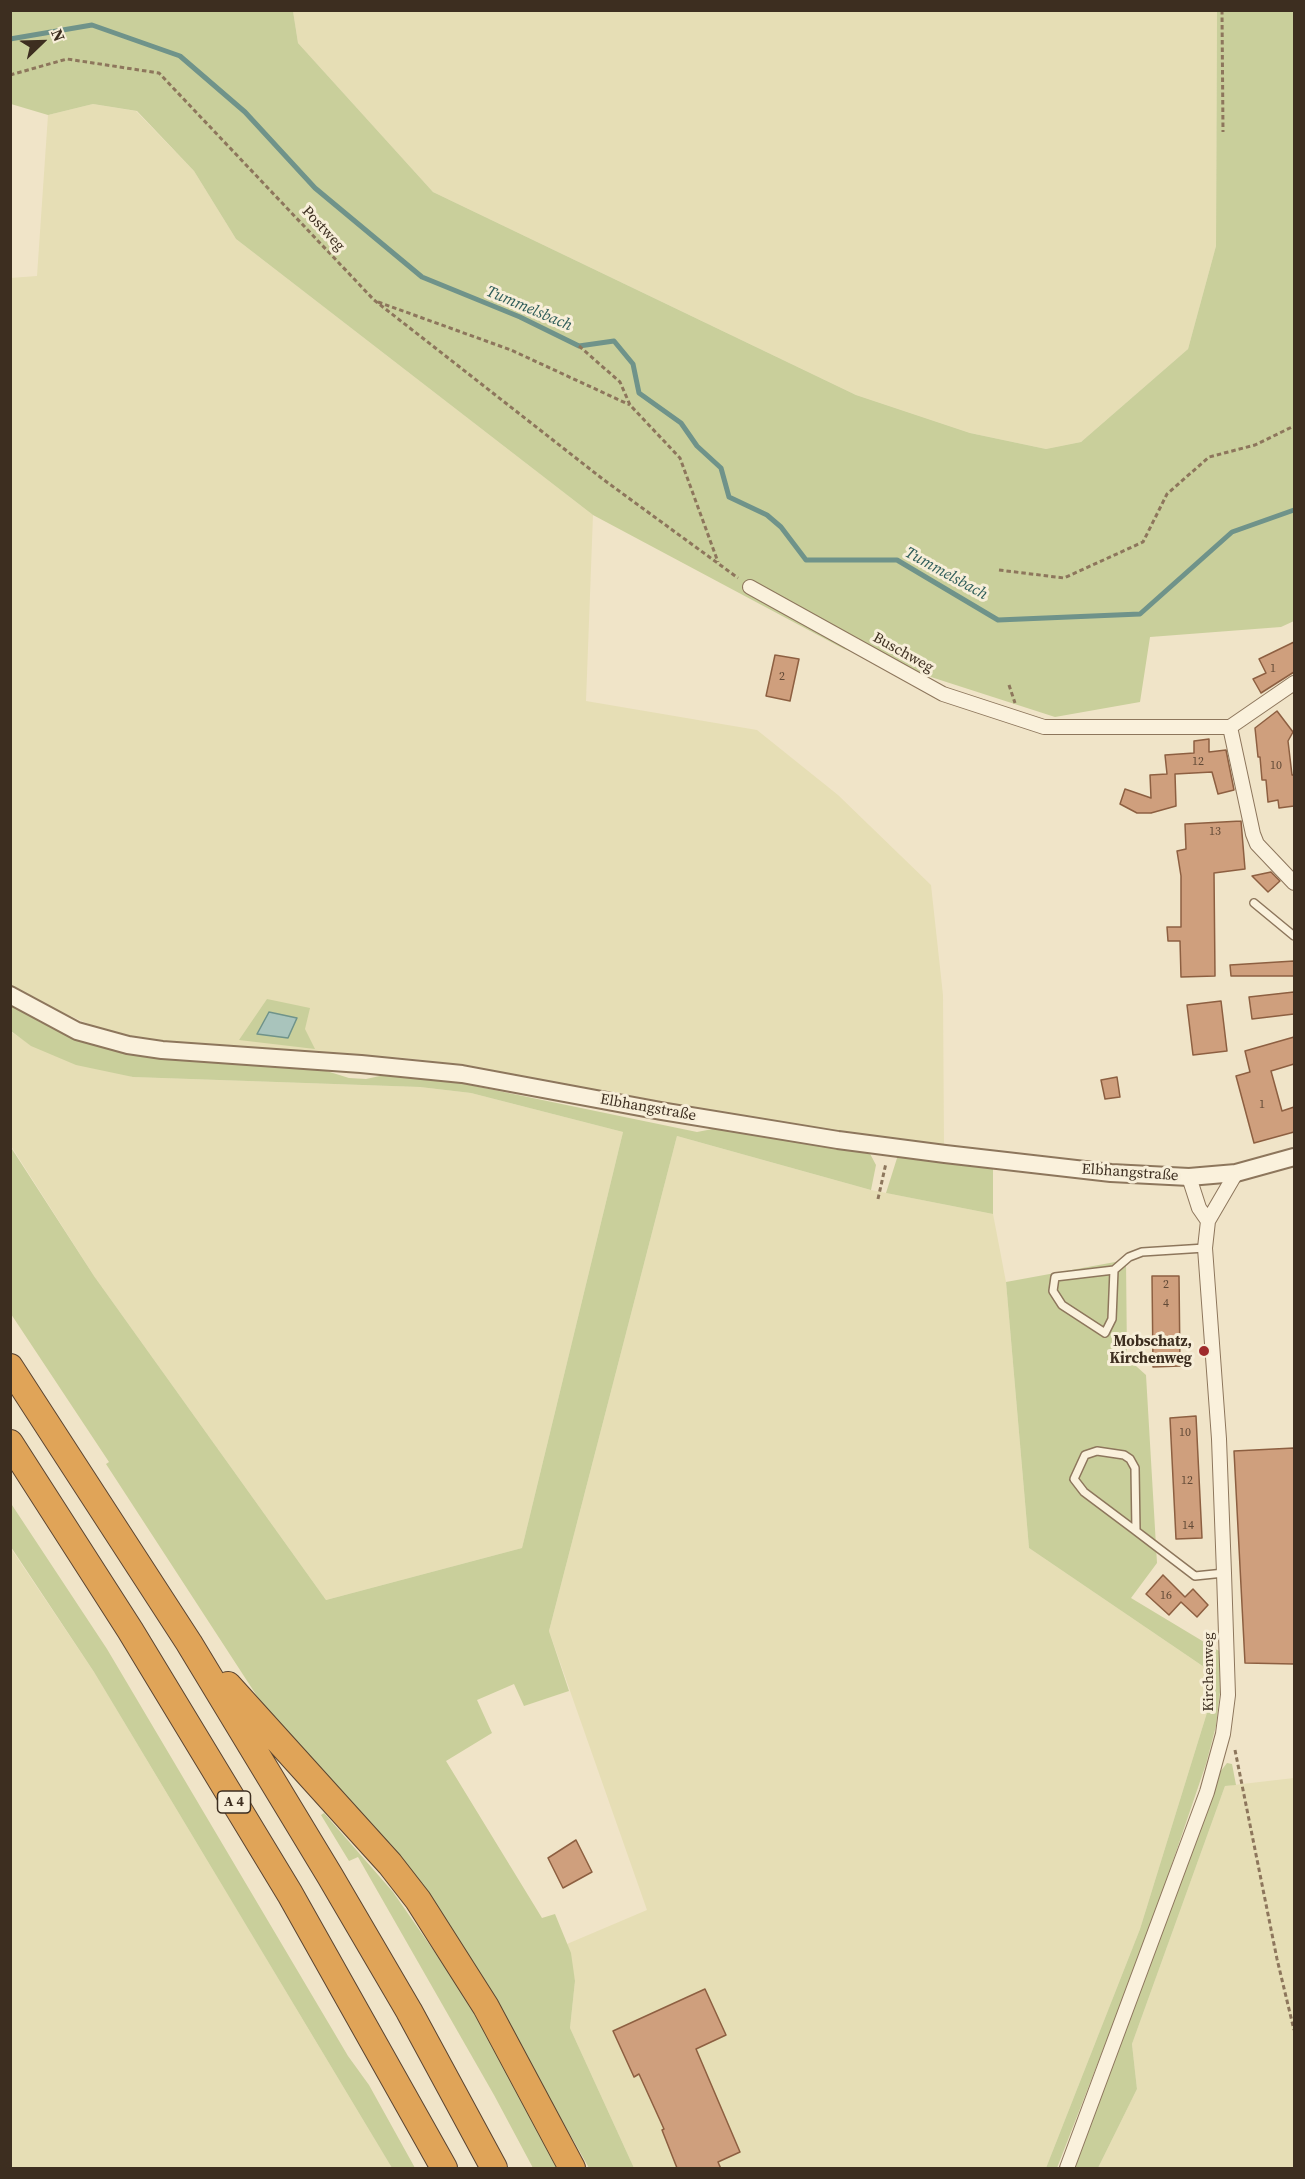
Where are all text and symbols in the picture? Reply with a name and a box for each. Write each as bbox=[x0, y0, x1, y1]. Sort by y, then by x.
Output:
north arrow bbox=[12, 12, 72, 72]
text: N bbox=[46, 25, 71, 45]
street label: Postweg bbox=[298, 203, 348, 255]
water label: Tummelsbach bbox=[483, 282, 575, 336]
water label: Tummelsbach bbox=[901, 543, 991, 605]
street label: Buschweg bbox=[869, 629, 937, 677]
house number: 1 bbox=[1270, 662, 1276, 676]
house number: 2 bbox=[779, 670, 785, 684]
house number: 12 bbox=[1192, 755, 1204, 769]
house number: 10 bbox=[1270, 759, 1282, 773]
house number: 13 bbox=[1209, 825, 1221, 839]
street label: Elbhangstraße bbox=[599, 1091, 697, 1125]
house number: 1 bbox=[1259, 1098, 1265, 1112]
street label: Elbhangstraße bbox=[1081, 1161, 1179, 1185]
house number: 2 bbox=[1163, 1278, 1169, 1292]
house number: 4 bbox=[1163, 1297, 1169, 1311]
place label: Mobschatz, Kirchenweg bbox=[1110, 1333, 1192, 1368]
marker: Mobschatz, Kirchenweg bbox=[1197, 1344, 1211, 1358]
house number: 10 bbox=[1179, 1426, 1191, 1440]
house number: 12 bbox=[1181, 1474, 1193, 1488]
house number: 14 bbox=[1182, 1519, 1194, 1533]
house number: 16 bbox=[1160, 1589, 1172, 1603]
street label: Kirchenweg bbox=[1200, 1632, 1218, 1712]
road number: A 4 bbox=[218, 1791, 250, 1813]

